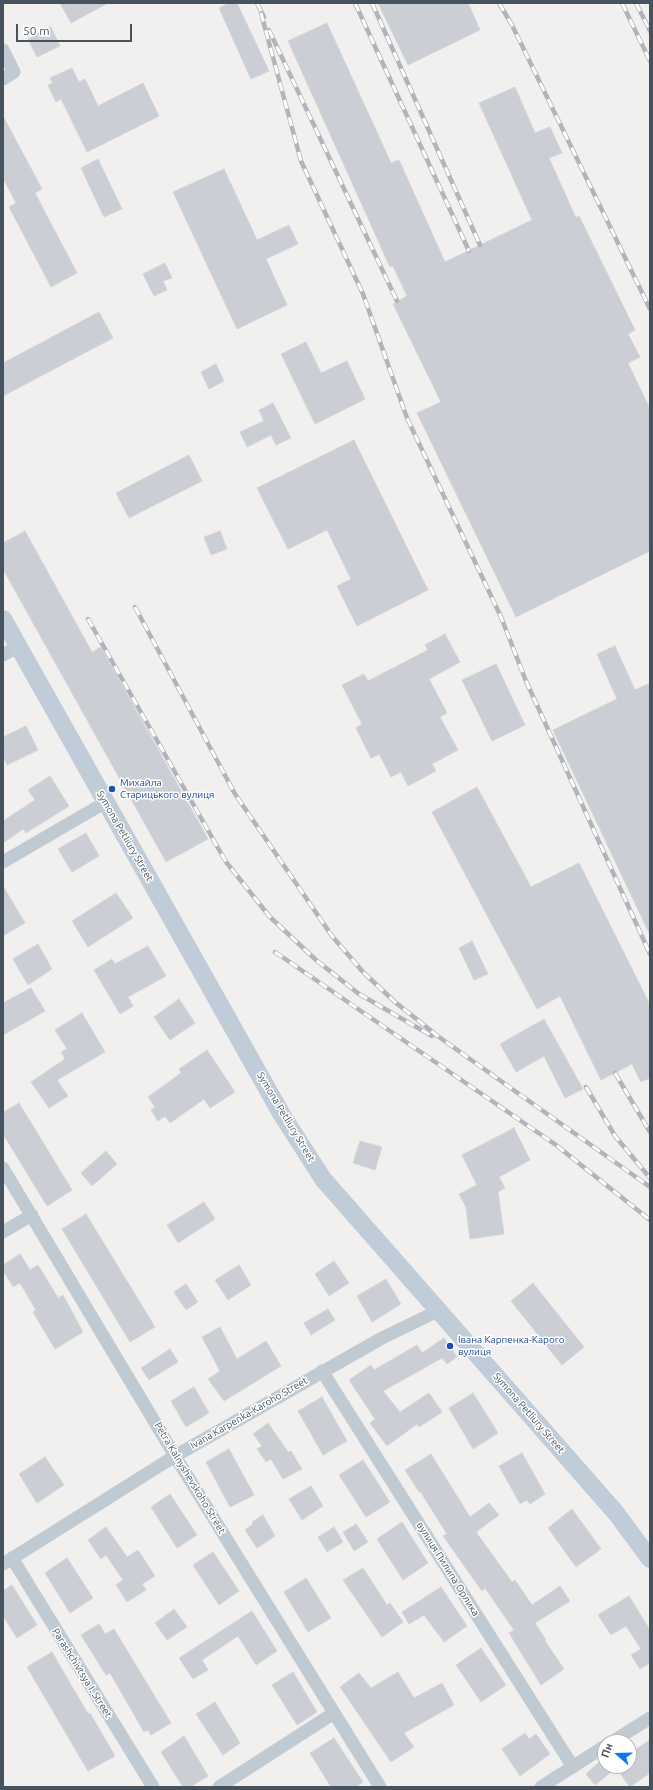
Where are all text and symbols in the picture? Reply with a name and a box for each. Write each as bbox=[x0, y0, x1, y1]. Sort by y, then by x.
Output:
scale bar bbox=[18, 16, 134, 42]
text: 50 m bbox=[23, 24, 50, 37]
place label: Михайла Старицького вулиця bbox=[120, 777, 214, 800]
marker: Михайла Старицького вулиця bbox=[107, 784, 117, 794]
street label: Symona Petliury Street bbox=[94, 789, 156, 883]
street label: Symona Petliury Street bbox=[254, 1070, 318, 1164]
place label: Івана Карпенка-Карого вулиця bbox=[458, 1334, 565, 1358]
marker: Івана Карпенка-Карого вулиця bbox=[445, 1341, 455, 1351]
street label: Symona Petliury Street bbox=[491, 1370, 567, 1456]
street label: Ivana Karpenka-Karoho Street bbox=[188, 1374, 310, 1452]
street label: Petra Kalnyshevskoho Street bbox=[152, 1420, 228, 1536]
street label: вулиця Пилипа Орлика bbox=[414, 1520, 482, 1618]
street label: Parashchivtsya I. Street bbox=[50, 1626, 114, 1720]
north arrow bbox=[597, 1734, 637, 1774]
text: Пн bbox=[599, 1741, 615, 1759]

